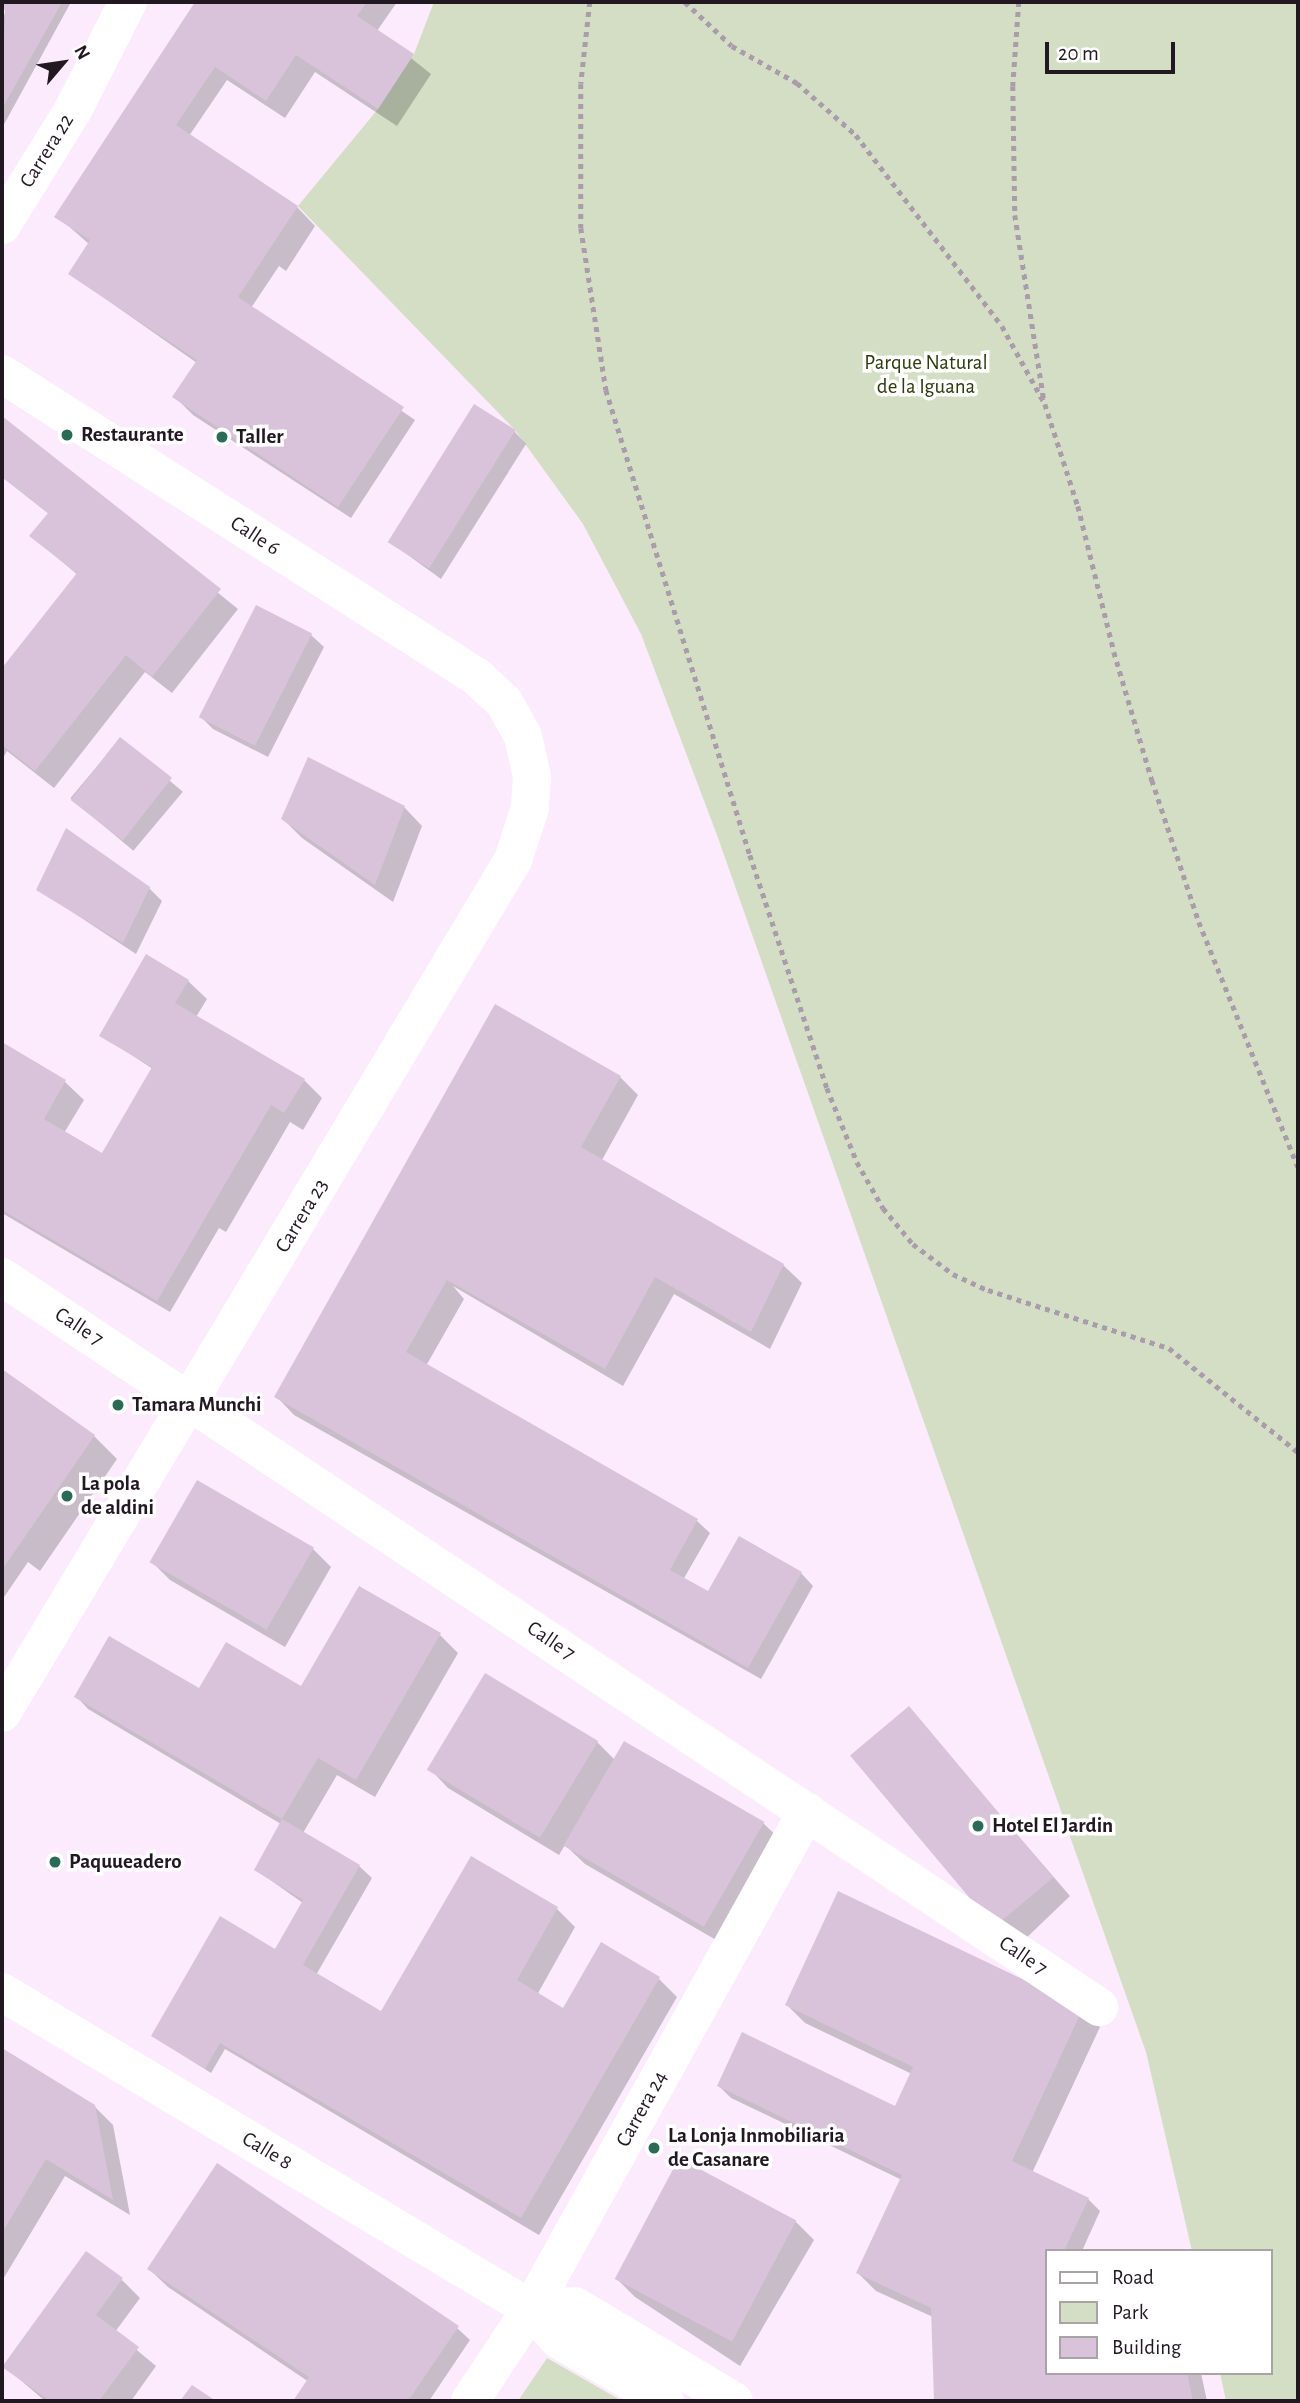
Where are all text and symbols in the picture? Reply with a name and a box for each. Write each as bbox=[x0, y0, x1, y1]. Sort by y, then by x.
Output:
north arrow bbox=[28, 28, 98, 98]
scale bar bbox=[1048, 28, 1178, 72]
text: N bbox=[70, 42, 93, 63]
text: 20 m bbox=[1058, 43, 1099, 64]
street label: Carrera 22 bbox=[14, 109, 80, 193]
park label: Parque Natural de la Iguana bbox=[864, 350, 988, 400]
place label: Restaurante bbox=[81, 422, 184, 448]
place label: Taller bbox=[236, 424, 284, 450]
marker: Restaurante bbox=[59, 427, 75, 443]
marker: Taller bbox=[214, 429, 230, 445]
street label: Calle 6 bbox=[225, 511, 285, 561]
street label: Carrera 23 bbox=[270, 1175, 334, 1257]
street label: Calle 7 bbox=[50, 1302, 108, 1352]
place label: Tamara Munchi bbox=[132, 1392, 262, 1418]
marker: Tamara Munchi bbox=[110, 1397, 126, 1413]
place label: La pola de aldini bbox=[81, 1471, 154, 1521]
marker: La pola de aldini bbox=[59, 1488, 75, 1504]
street label: Calle 7 bbox=[522, 1616, 580, 1666]
place label: Hotel El Jardin bbox=[992, 1813, 1113, 1839]
marker: Hotel El Jardin bbox=[970, 1818, 986, 1834]
place label: Paquueadero bbox=[69, 1849, 182, 1875]
marker: Paquueadero bbox=[47, 1854, 63, 1870]
street label: Calle 7 bbox=[994, 1931, 1052, 1981]
street label: Carrera 24 bbox=[611, 2067, 673, 2151]
place label: La Lonja Inmobiliaria de Casanare bbox=[668, 2123, 845, 2173]
street label: Calle 8 bbox=[237, 2126, 297, 2176]
marker: La Lonja Inmobiliaria de Casanare bbox=[646, 2140, 662, 2156]
legend bbox=[1044, 2249, 1272, 2375]
text: Road bbox=[1112, 2267, 1154, 2288]
text: Park bbox=[1112, 2302, 1148, 2323]
text: Building bbox=[1112, 2337, 1181, 2358]

